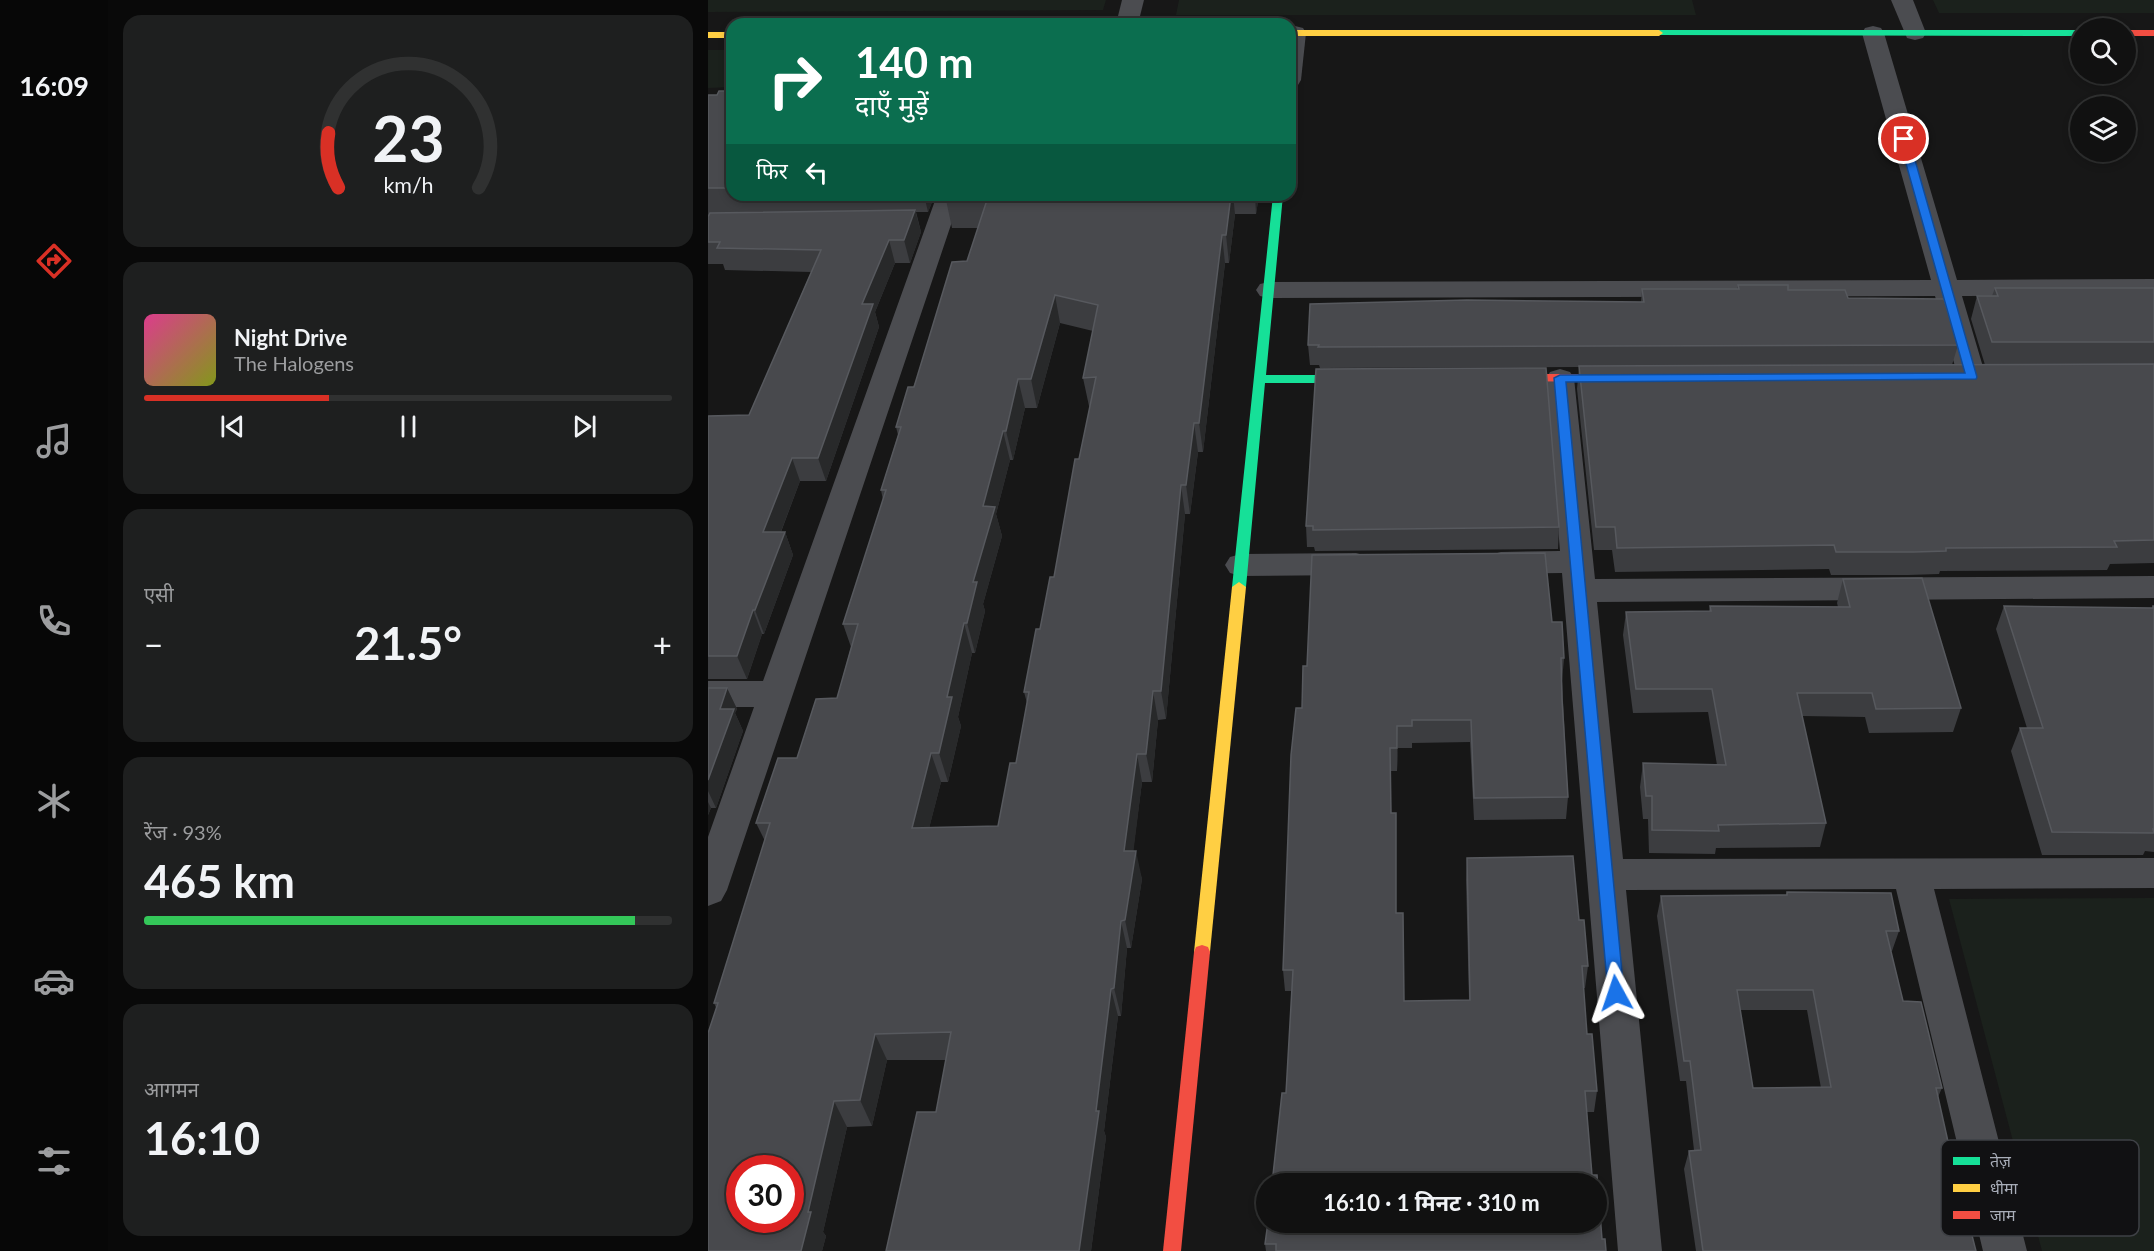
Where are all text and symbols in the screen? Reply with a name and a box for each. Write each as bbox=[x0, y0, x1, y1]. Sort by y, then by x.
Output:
map controls bbox=[2070, 18, 2136, 162]
button: search bbox=[2070, 18, 2136, 84]
text: 140 m bbox=[855, 37, 973, 87]
icon: right bbox=[756, 42, 834, 120]
text: 16:09 bbox=[19, 69, 89, 102]
text: दाएँ मुड़ें bbox=[855, 88, 929, 121]
button: layers bbox=[2070, 96, 2136, 162]
text: 23 bbox=[372, 100, 444, 175]
pin bbox=[1878, 113, 1929, 164]
icon: arrive bbox=[1887, 122, 1920, 155]
icon: left bbox=[800, 156, 833, 189]
text: फिर bbox=[756, 157, 788, 184]
text: km/h bbox=[383, 172, 433, 198]
icon: directions bbox=[33, 240, 75, 282]
text: Night Drive bbox=[234, 324, 347, 351]
text: The Halogens bbox=[234, 351, 354, 375]
icon: previous bbox=[216, 410, 249, 443]
icon: pause bbox=[392, 410, 425, 443]
icon: next bbox=[568, 410, 601, 443]
icon: music bbox=[33, 420, 75, 462]
text: एसी bbox=[144, 582, 174, 606]
icon: phone bbox=[33, 600, 75, 642]
text: 21.5° bbox=[354, 616, 462, 670]
text: − bbox=[144, 624, 163, 664]
text: + bbox=[653, 624, 672, 664]
icon: climate bbox=[33, 780, 75, 822]
text: रेंज · 93% bbox=[144, 820, 222, 844]
text: 465 km bbox=[144, 854, 295, 908]
icon: car bbox=[33, 960, 75, 1002]
position arrow bbox=[1584, 961, 1648, 1025]
text: आगमन bbox=[144, 1077, 199, 1101]
text: 16:10 bbox=[144, 1111, 260, 1165]
icon: filters bbox=[33, 1140, 75, 1182]
legend bbox=[1941, 1140, 2139, 1236]
text: तेज़ bbox=[1990, 1151, 2012, 1170]
speed limit sign: 30 bbox=[726, 1155, 804, 1233]
text: धीमा bbox=[1990, 1178, 2019, 1197]
text: 16:10 · 1 मिनट · 310 m bbox=[1323, 1189, 1540, 1216]
text: जाम bbox=[1990, 1205, 2016, 1224]

